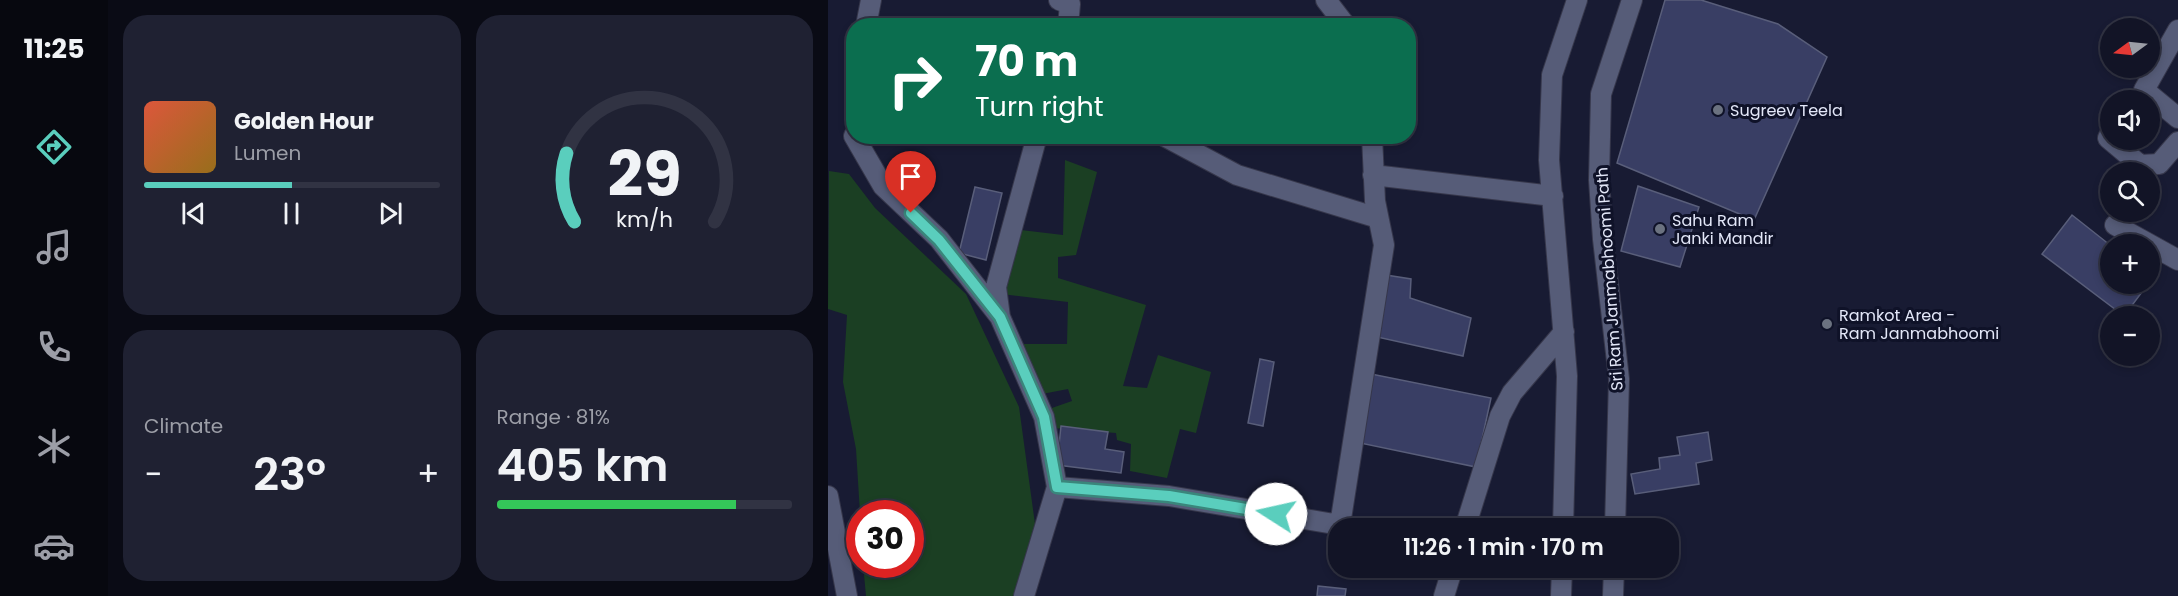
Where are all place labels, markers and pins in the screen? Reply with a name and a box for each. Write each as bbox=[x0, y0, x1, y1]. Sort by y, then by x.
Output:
place label: Sugreev Teela bbox=[1730, 99, 1843, 122]
marker: Sugreev Teela bbox=[1711, 103, 1725, 117]
pin bbox=[885, 151, 936, 213]
place label: Sahu Ram Janki Mandir bbox=[1672, 209, 1774, 250]
marker: Sahu Ram Janki Mandir bbox=[1653, 222, 1667, 236]
place label: Ramkot Area - Ram Janmabhoomi bbox=[1839, 304, 1999, 345]
marker: Ramkot Area - Ram Janmabhoomi bbox=[1820, 317, 1834, 331]

